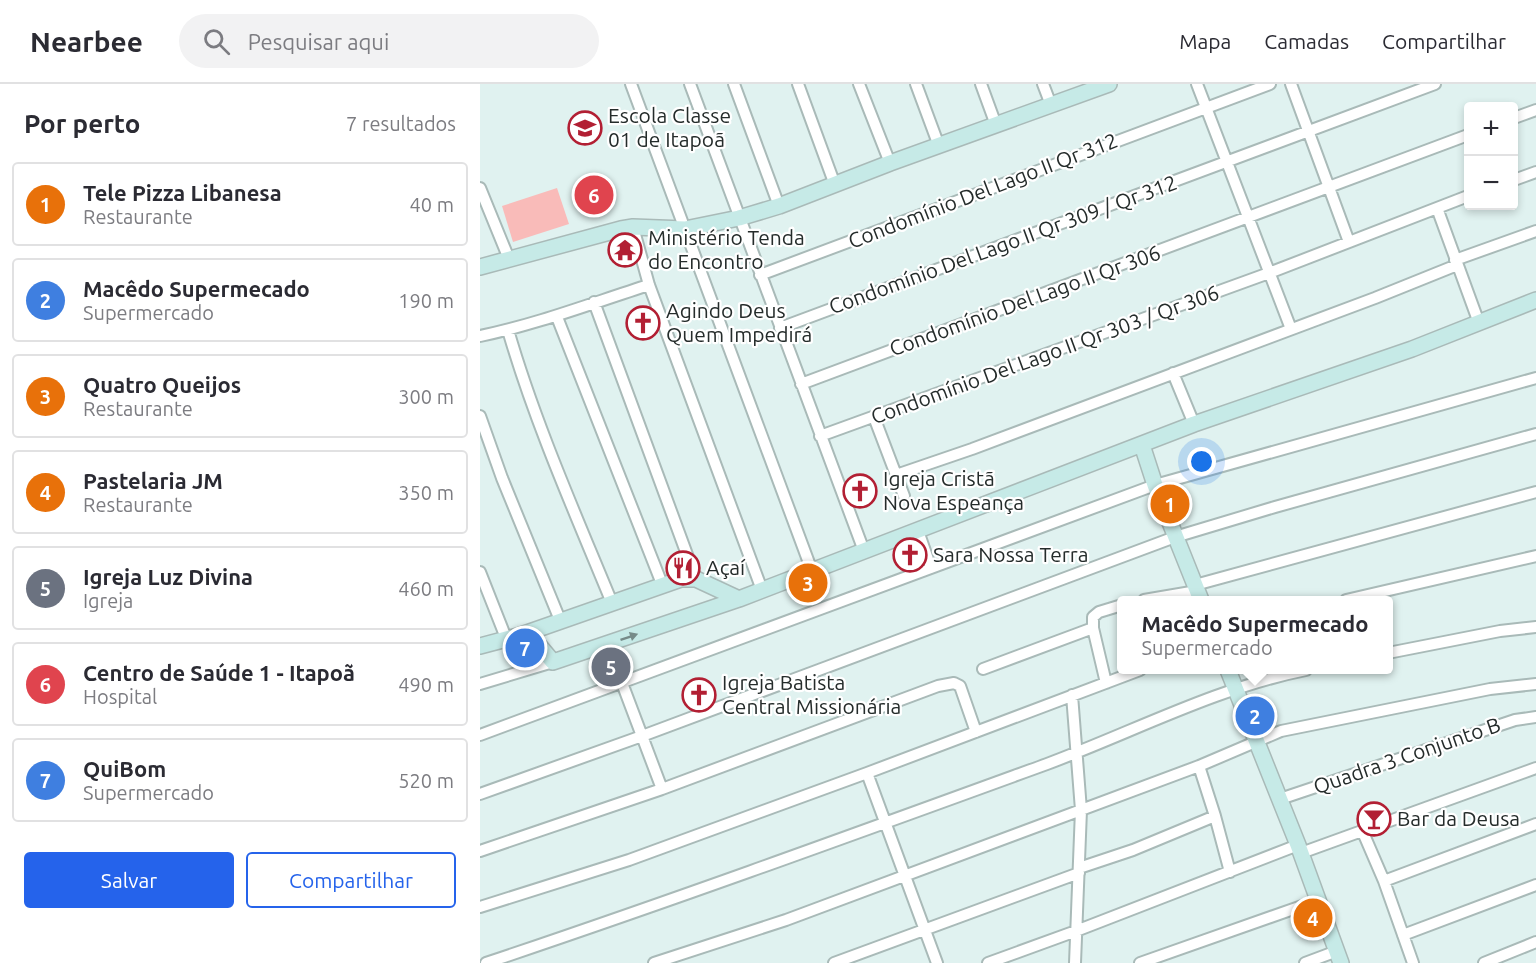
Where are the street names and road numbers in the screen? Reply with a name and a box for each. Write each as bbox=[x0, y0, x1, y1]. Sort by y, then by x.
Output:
street label: Condomínio Del Lago II Qr 312 bbox=[845, 127, 1121, 253]
street label: Condomínio Del Lago II Qr 309 / Qr 312 bbox=[825, 170, 1180, 318]
street label: Condomínio Del Lago II Qr 306 bbox=[886, 240, 1163, 360]
street label: Condomínio Del Lago II Qr 303 / Qr 306 bbox=[867, 280, 1222, 428]
street label: Quadra 3 Conjunto B bbox=[1310, 712, 1503, 798]

